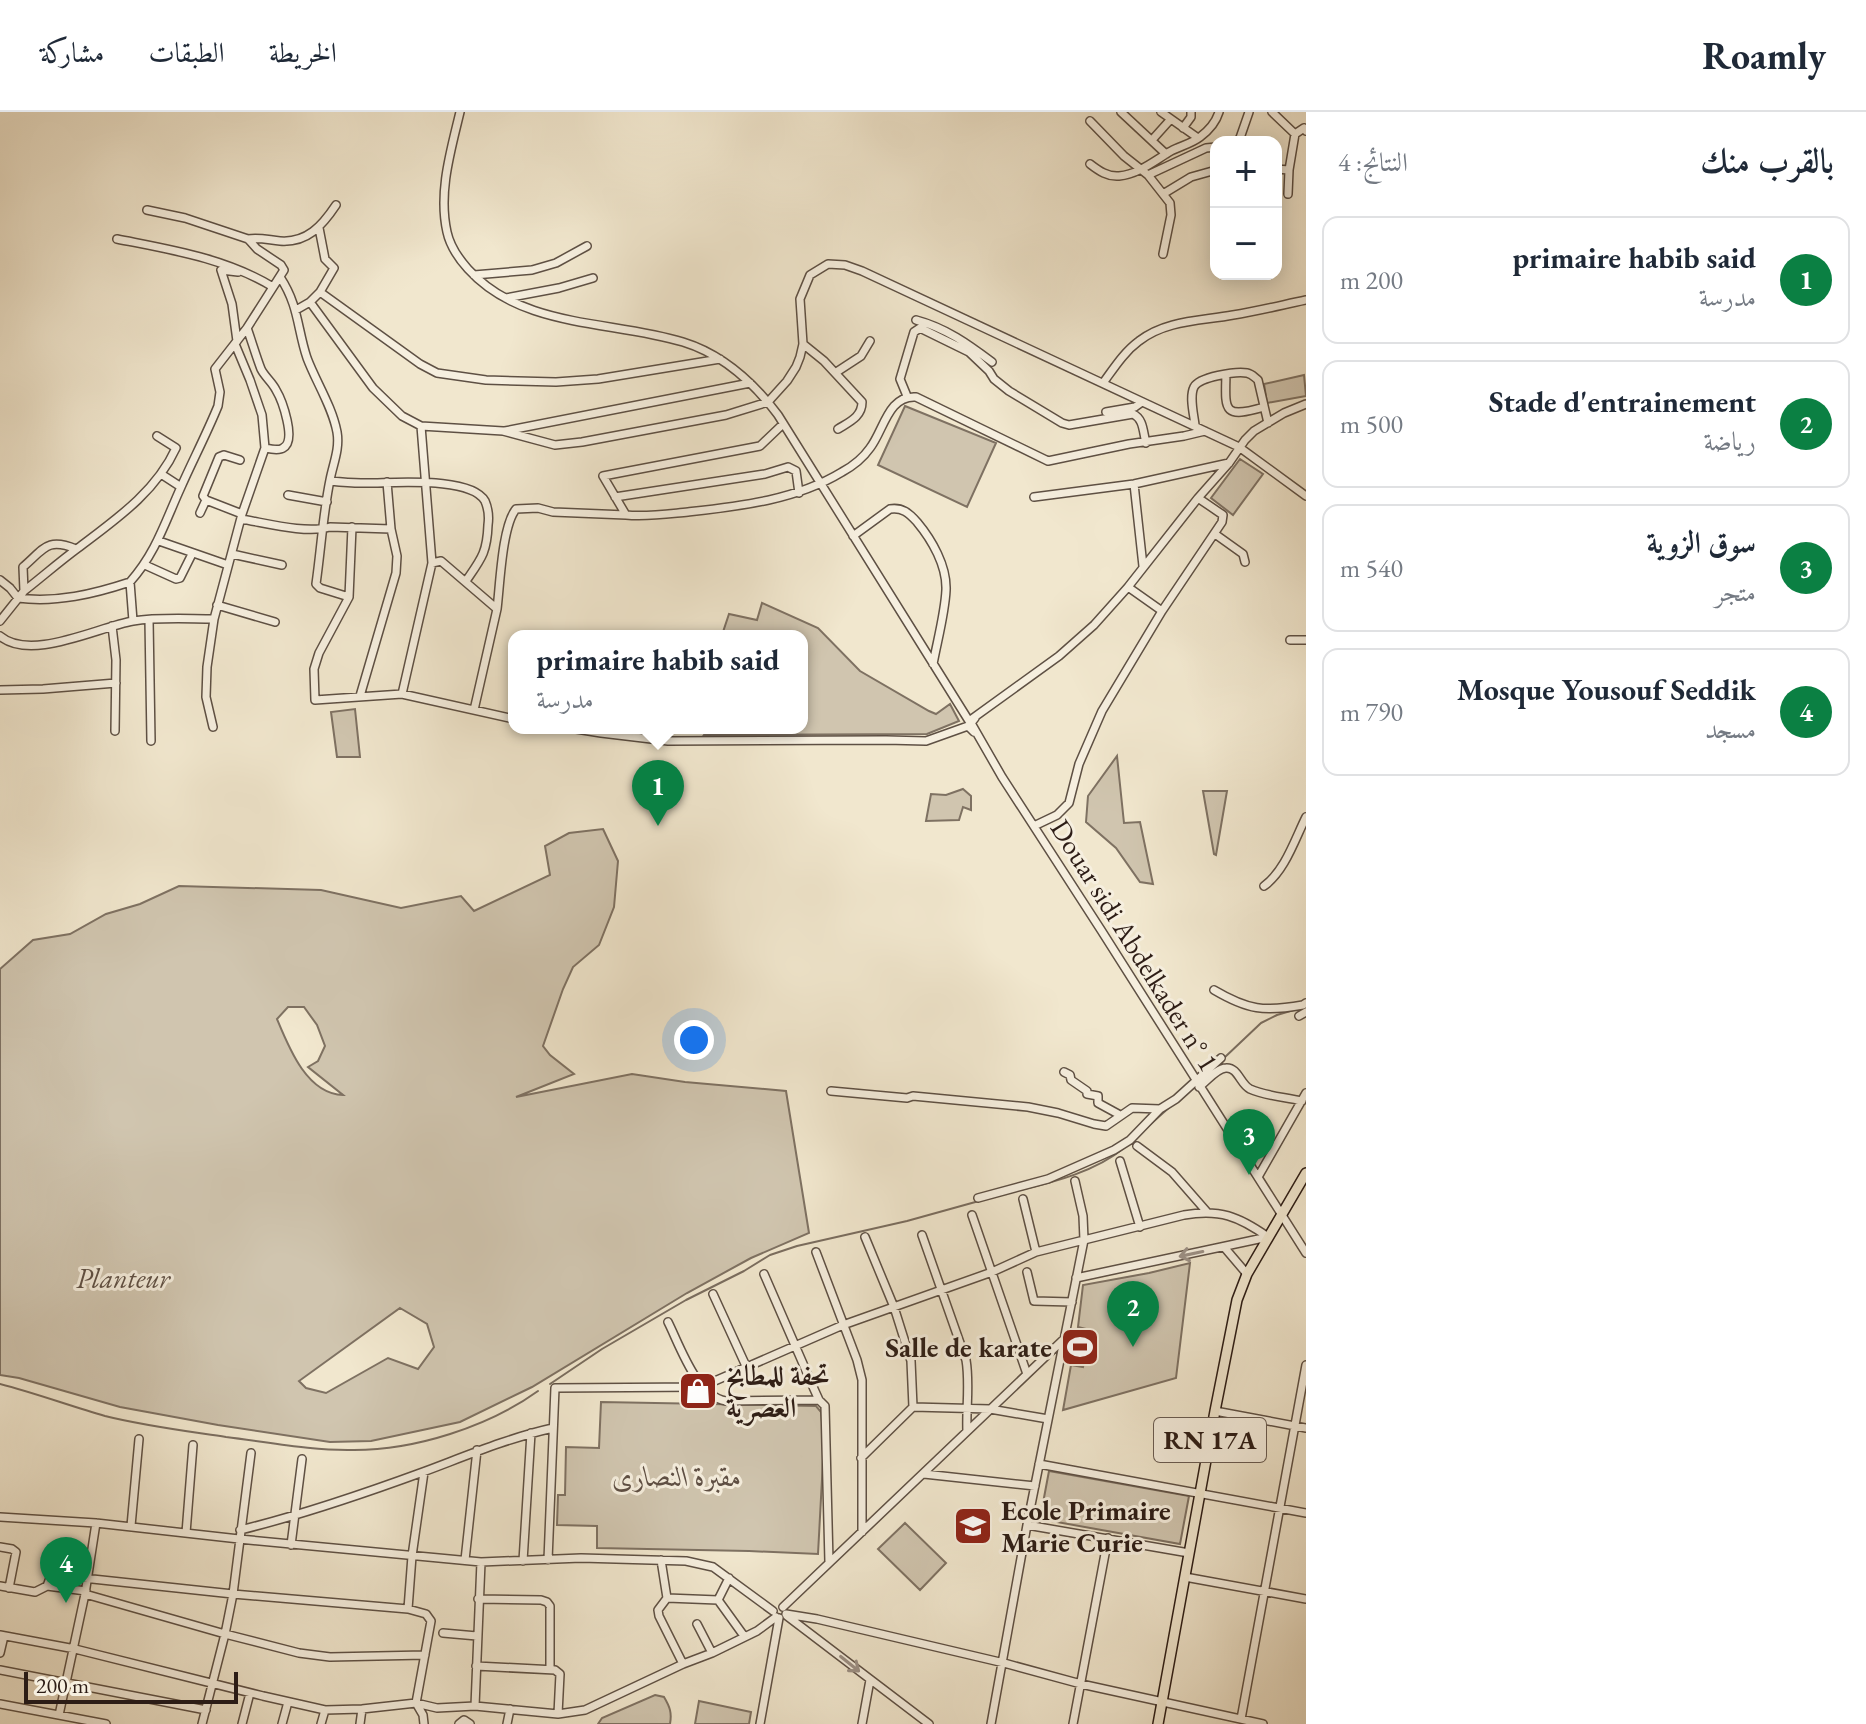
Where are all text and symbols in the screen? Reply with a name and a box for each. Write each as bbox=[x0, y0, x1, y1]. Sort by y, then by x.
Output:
text: Roamly bbox=[1702, 31, 1826, 80]
text: مشاركة bbox=[40, 34, 104, 70]
text: الطبقات bbox=[148, 34, 225, 70]
text: الخريطة bbox=[269, 34, 337, 70]
map controls bbox=[1210, 136, 1282, 280]
button: + bbox=[1210, 136, 1282, 208]
text: بالقرب منك bbox=[1700, 138, 1834, 182]
text: النتائج: 4 bbox=[1338, 145, 1408, 179]
button: − bbox=[1210, 208, 1282, 280]
text: primaire habib said bbox=[1513, 238, 1756, 277]
text: 200 m bbox=[1340, 263, 1403, 297]
text: 1 bbox=[1799, 263, 1813, 297]
text: مدرسة bbox=[1699, 280, 1756, 314]
text: Stade d'entrainement bbox=[1489, 382, 1756, 421]
text: 500 m bbox=[1340, 407, 1403, 441]
text: 2 bbox=[1799, 407, 1813, 441]
text: رياضة bbox=[1704, 424, 1756, 458]
text: سوق الزوية bbox=[1646, 523, 1756, 562]
text: 540 m bbox=[1340, 551, 1403, 585]
text: 3 bbox=[1799, 551, 1813, 585]
text: متجر bbox=[1715, 575, 1756, 609]
popup bbox=[508, 630, 808, 734]
text: primaire habib said bbox=[536, 640, 780, 679]
text: Mosque Yousouf Seddik bbox=[1457, 670, 1756, 709]
text: مدرسة bbox=[536, 682, 594, 716]
text: 790 m bbox=[1340, 695, 1403, 729]
text: 4 bbox=[1799, 695, 1813, 729]
text: مسجد bbox=[1705, 712, 1756, 746]
pin: 1 bbox=[632, 760, 684, 826]
street label: Douar sidi Abdelkader n° 1 bbox=[1043, 812, 1227, 1078]
your location bbox=[674, 1020, 714, 1060]
pin: 3 bbox=[1223, 1109, 1275, 1175]
one-way arrow bbox=[1179, 1247, 1205, 1262]
park label: Planteur bbox=[76, 1260, 171, 1296]
pin: 2 bbox=[1107, 1281, 1159, 1347]
sports icon: Salle de karate bbox=[1059, 1326, 1101, 1368]
place label: Salle de karate bbox=[885, 1329, 1052, 1365]
place label: تحفة للمطابخ العصرية bbox=[726, 1357, 830, 1426]
shop icon: تحفة للمطابخ العصرية bbox=[677, 1370, 719, 1412]
road number: RN 17A bbox=[1154, 1418, 1266, 1462]
park label: مقبرة النصارى bbox=[612, 1458, 742, 1494]
place label: Ecole Primaire Marie Curie bbox=[1001, 1492, 1171, 1560]
school or university icon: Ecole Primaire Marie Curie bbox=[952, 1505, 994, 1547]
pin: 4 bbox=[40, 1537, 92, 1603]
one-way arrow bbox=[839, 1656, 860, 1673]
scale bar bbox=[24, 1668, 238, 1704]
text: 200 m bbox=[36, 1671, 89, 1700]

